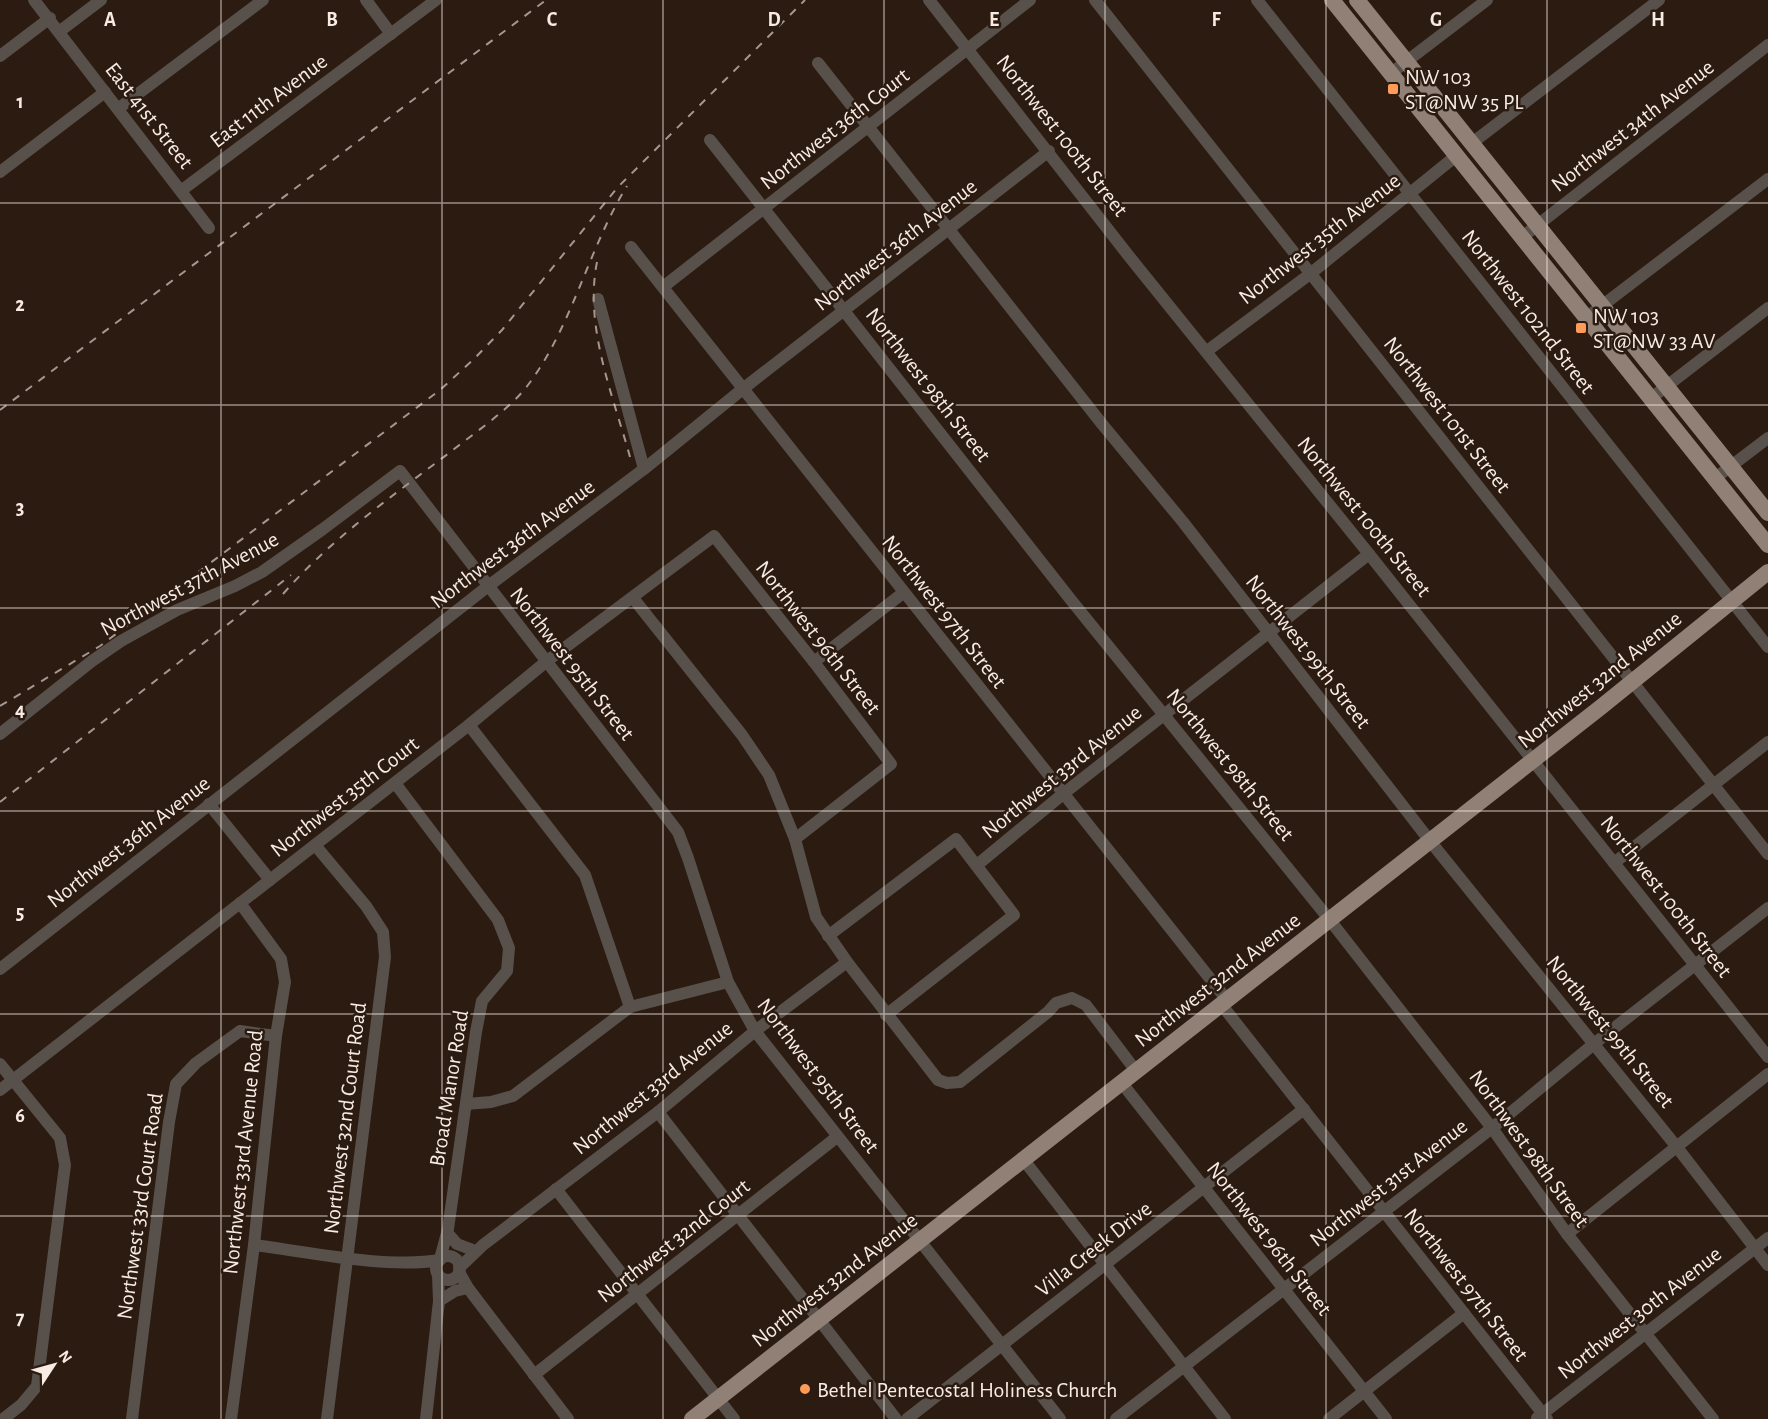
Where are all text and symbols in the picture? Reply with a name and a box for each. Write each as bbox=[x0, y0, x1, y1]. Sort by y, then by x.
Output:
text: A bbox=[104, 10, 116, 30]
text: B bbox=[326, 10, 338, 30]
text: C bbox=[547, 10, 558, 30]
text: D bbox=[767, 10, 781, 30]
text: E bbox=[989, 10, 999, 30]
text: F bbox=[1211, 10, 1221, 30]
text: G bbox=[1430, 10, 1442, 30]
text: H bbox=[1651, 10, 1665, 30]
street label: East 11th Avenue bbox=[206, 50, 331, 152]
street label: Northwest 100th Street bbox=[992, 51, 1132, 221]
street label: Northwest 34th Avenue bbox=[1547, 56, 1718, 196]
street label: East 41st Street bbox=[101, 58, 197, 173]
street label: Northwest 36th Court bbox=[756, 64, 913, 194]
place label: NW 103 ST@NW 35 PL bbox=[1405, 66, 1524, 113]
marker: NW 103 ST@NW 35 PL bbox=[1386, 82, 1400, 96]
text: 1 bbox=[16, 92, 24, 112]
street label: Northwest 35th Avenue bbox=[1235, 169, 1404, 308]
street label: Northwest 36th Avenue bbox=[810, 175, 981, 315]
street label: Northwest 102nd Street bbox=[1458, 226, 1599, 398]
text: 2 bbox=[15, 295, 25, 315]
street label: Northwest 98th Street bbox=[862, 304, 995, 466]
place label: NW 103 ST@NW 33 AV bbox=[1593, 305, 1716, 352]
marker: NW 103 ST@NW 33 AV bbox=[1574, 321, 1588, 335]
street label: Northwest 101st Street bbox=[1380, 333, 1515, 497]
street label: Northwest 100th Street bbox=[1293, 433, 1435, 601]
street label: Northwest 36th Avenue bbox=[426, 475, 599, 613]
text: 3 bbox=[16, 498, 24, 518]
street label: Northwest 37th Avenue bbox=[97, 528, 282, 640]
street label: Northwest 97th Street bbox=[878, 531, 1010, 692]
street label: Northwest 96th Street bbox=[752, 557, 885, 719]
street label: Northwest 99th Street bbox=[1242, 571, 1375, 733]
street label: Northwest 95th Street bbox=[506, 583, 639, 744]
street label: Northwest 32nd Avenue bbox=[1514, 607, 1686, 752]
street label: Northwest 98th Street bbox=[1162, 684, 1298, 845]
text: 4 bbox=[15, 700, 25, 720]
street label: Northwest 33rd Avenue bbox=[978, 701, 1146, 843]
street label: Northwest 35th Court bbox=[267, 732, 423, 861]
street label: Northwest 36th Avenue bbox=[43, 772, 214, 912]
street label: Northwest 100th Street bbox=[1596, 812, 1736, 982]
text: 5 bbox=[16, 903, 24, 923]
street label: Northwest 32nd Avenue bbox=[1131, 909, 1305, 1051]
street label: Northwest 99th Street bbox=[1542, 952, 1678, 1112]
street label: Northwest 95th Street bbox=[753, 994, 883, 1157]
street label: Northwest 32nd Court Road bbox=[320, 1001, 370, 1235]
street label: Broad Manor Road bbox=[426, 1008, 472, 1168]
street label: Northwest 33rd Avenue bbox=[569, 1017, 737, 1159]
street label: Northwest 33rd Avenue Road bbox=[219, 1029, 267, 1275]
street label: Northwest 98th Street bbox=[1465, 1066, 1593, 1231]
street label: Northwest 33rd Court Road bbox=[113, 1092, 167, 1321]
text: 6 bbox=[15, 1106, 25, 1126]
street label: Northwest 31st Avenue bbox=[1306, 1115, 1472, 1251]
street label: Northwest 96th Street bbox=[1203, 1158, 1336, 1320]
street label: Northwest 32nd Court bbox=[593, 1175, 754, 1307]
street label: Villa Creek Drive bbox=[1032, 1197, 1156, 1301]
street label: Northwest 97th Street bbox=[1400, 1204, 1532, 1365]
street label: Northwest 32nd Avenue bbox=[748, 1209, 922, 1351]
street label: Northwest 30th Avenue bbox=[1554, 1242, 1725, 1383]
text: 7 bbox=[16, 1308, 25, 1328]
north arrow bbox=[24, 1335, 84, 1395]
text: N bbox=[56, 1348, 75, 1366]
place label: Bethel Pentecostal Holiness Church bbox=[817, 1379, 1117, 1401]
marker: Bethel Pentecostal Holiness Church bbox=[798, 1382, 812, 1396]

